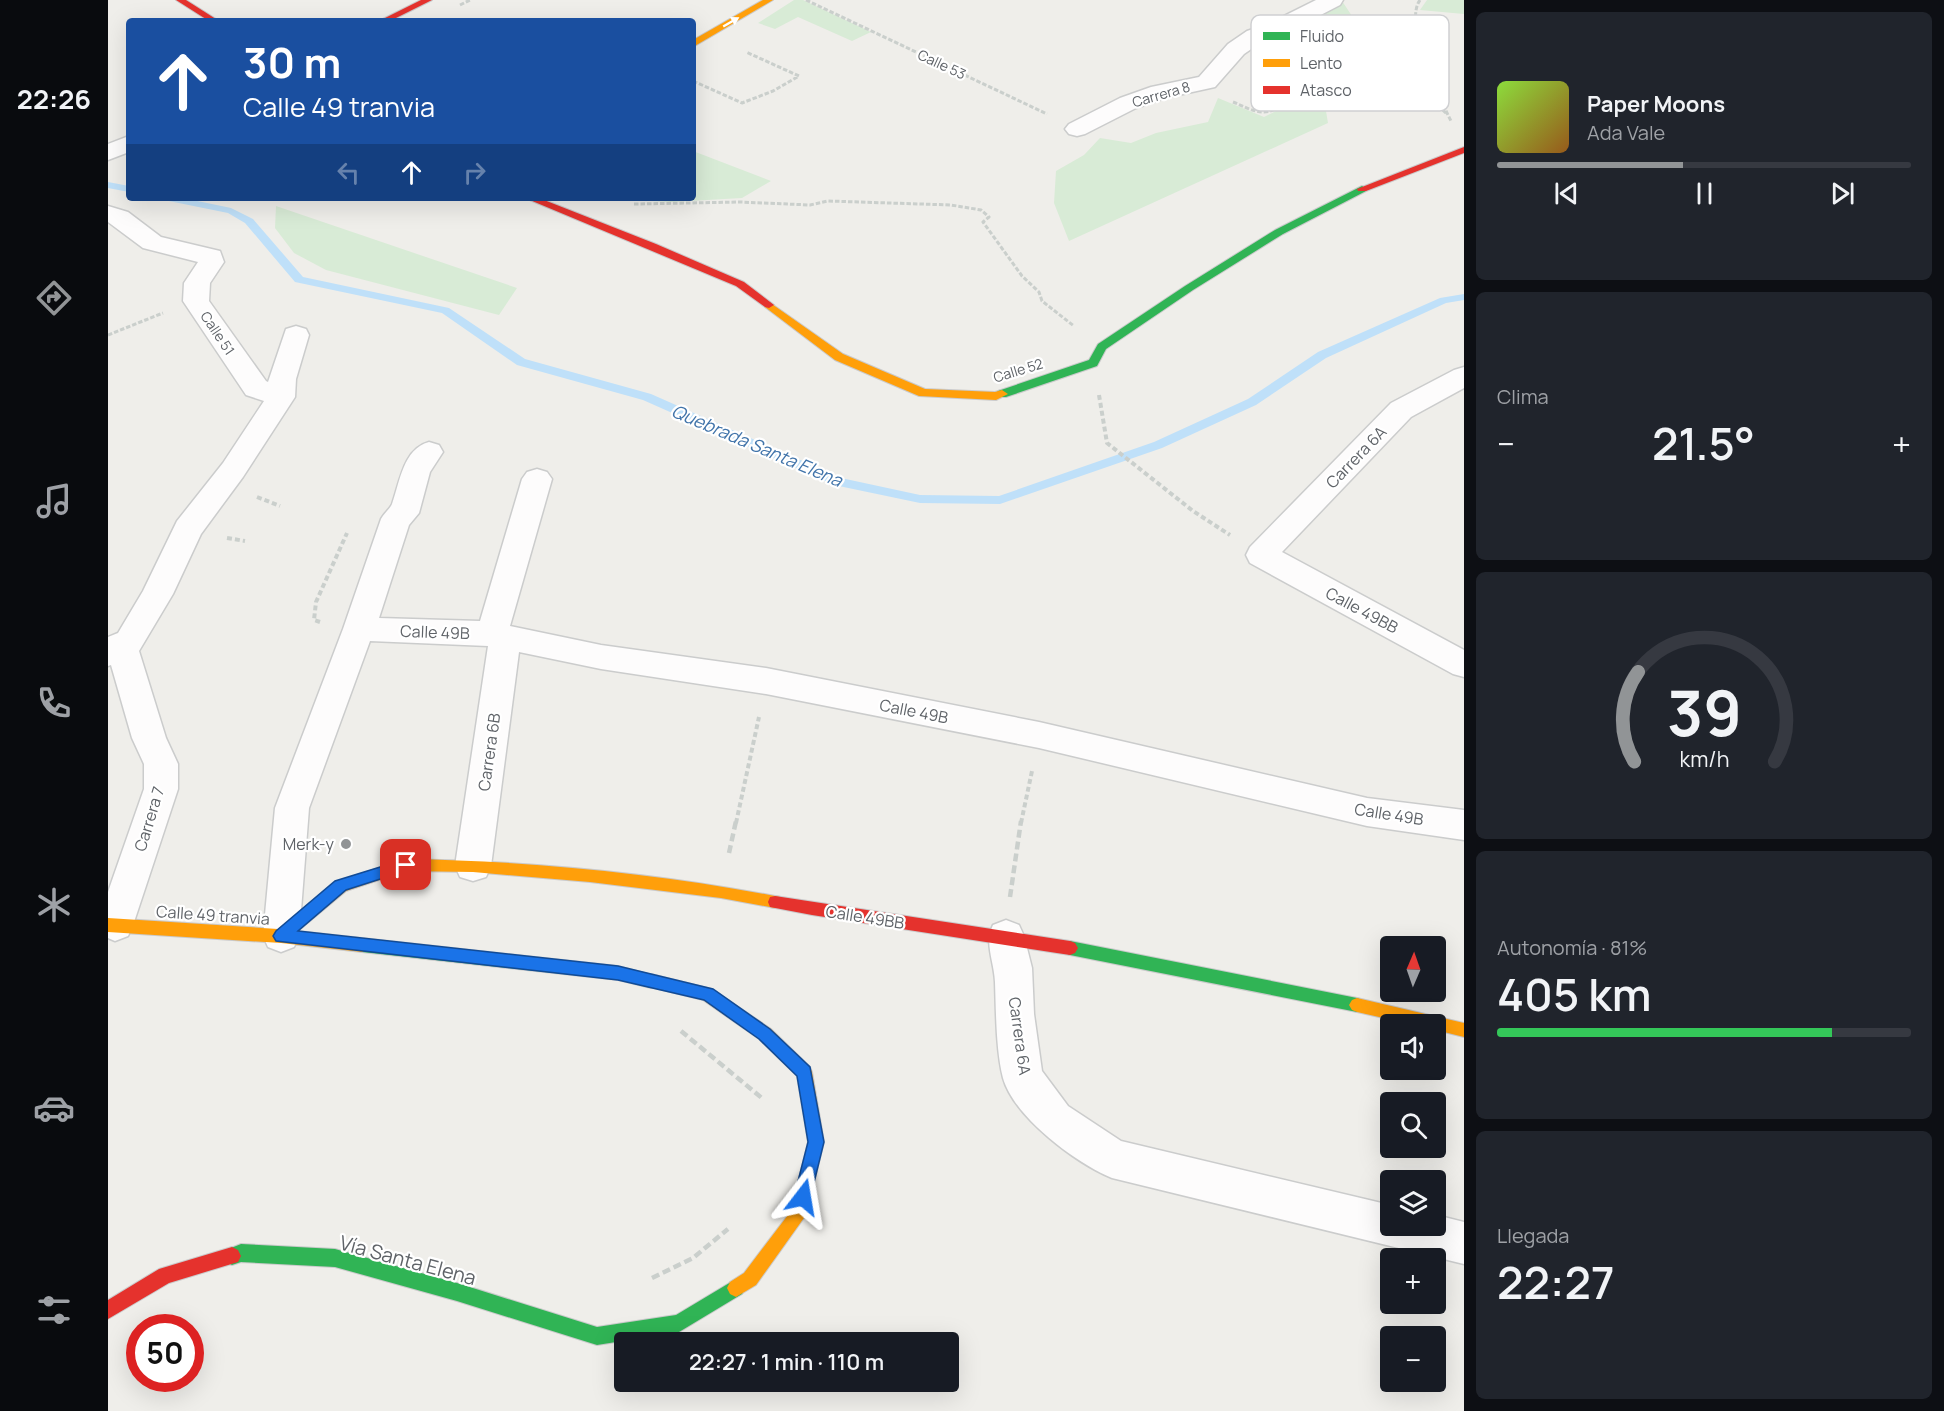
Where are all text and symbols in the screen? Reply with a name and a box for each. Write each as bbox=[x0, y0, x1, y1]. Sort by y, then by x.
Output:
legend bbox=[1251, 15, 1449, 111]
one-way arrow bbox=[723, 17, 740, 27]
text: Fluido bbox=[1300, 25, 1344, 47]
text: 30 m bbox=[243, 33, 341, 91]
icon: ahead bbox=[144, 42, 222, 120]
street label: Calle 53 bbox=[915, 45, 969, 83]
text: Lento bbox=[1300, 52, 1342, 74]
street label: Carrera 8 bbox=[1130, 77, 1192, 111]
text: Atasco bbox=[1300, 79, 1352, 101]
text: 22:26 bbox=[17, 80, 91, 117]
text: Calle 49 tranvia bbox=[243, 88, 435, 125]
text: Paper Moons bbox=[1587, 89, 1725, 119]
text: Ada Vale bbox=[1587, 119, 1665, 146]
icon: left bbox=[332, 156, 365, 189]
icon: ahead bbox=[395, 156, 428, 189]
icon: right bbox=[458, 156, 491, 189]
icon: previous bbox=[1550, 177, 1583, 210]
icon: pause bbox=[1688, 177, 1721, 210]
icon: next bbox=[1826, 177, 1859, 210]
icon: directions bbox=[33, 277, 75, 319]
street label: Calle 51 bbox=[196, 307, 240, 359]
street label: Calle 52 bbox=[991, 353, 1045, 387]
text: Clima bbox=[1497, 383, 1549, 410]
water label: Quebrada Santa Elena bbox=[668, 398, 847, 492]
text: 21.5° bbox=[1652, 412, 1755, 474]
street label: Carrera 6A bbox=[1321, 421, 1391, 493]
text: − bbox=[1497, 421, 1515, 466]
text: + bbox=[1892, 421, 1911, 466]
icon: music bbox=[33, 480, 75, 522]
street label: Calle 49BB bbox=[1322, 582, 1402, 638]
street label: Calle 49B bbox=[400, 620, 470, 644]
text: 39 bbox=[1666, 670, 1742, 756]
icon: phone bbox=[33, 682, 75, 724]
street label: Calle 49B bbox=[878, 694, 950, 728]
street label: Carrera 6B bbox=[473, 711, 505, 792]
text: km/h bbox=[1679, 745, 1729, 774]
street label: Carrera 7 bbox=[129, 784, 169, 854]
street label: Calle 49B bbox=[1353, 798, 1425, 830]
place label: Merk-y bbox=[283, 833, 335, 855]
marker: Merk-y bbox=[339, 837, 353, 851]
pin bbox=[380, 839, 431, 890]
icon: arrive bbox=[389, 848, 422, 881]
icon: climate bbox=[33, 884, 75, 926]
street label: Calle 49 tranvia bbox=[155, 900, 271, 930]
street label: Calle 49BB bbox=[824, 900, 906, 934]
text: Autonomía · 81% bbox=[1497, 934, 1647, 961]
north arrow bbox=[1380, 936, 1446, 1002]
map controls bbox=[1380, 936, 1446, 1392]
text: 405 km bbox=[1497, 963, 1652, 1025]
street label: Carrera 6A bbox=[1004, 996, 1036, 1076]
button: sound bbox=[1380, 1014, 1446, 1080]
icon: car bbox=[33, 1087, 75, 1129]
button: search bbox=[1380, 1092, 1446, 1158]
position arrow bbox=[771, 1165, 835, 1229]
button: layers bbox=[1380, 1170, 1446, 1236]
text: Llegada bbox=[1497, 1222, 1569, 1249]
street label: Vía Santa Elena bbox=[337, 1229, 479, 1291]
button: + bbox=[1380, 1248, 1446, 1314]
text: 22:27 bbox=[1497, 1251, 1615, 1313]
icon: filters bbox=[33, 1289, 75, 1331]
speed limit sign: 50 bbox=[126, 1314, 204, 1392]
button: − bbox=[1380, 1326, 1446, 1392]
text: 22:27 · 1 min · 110 m bbox=[689, 1347, 884, 1377]

